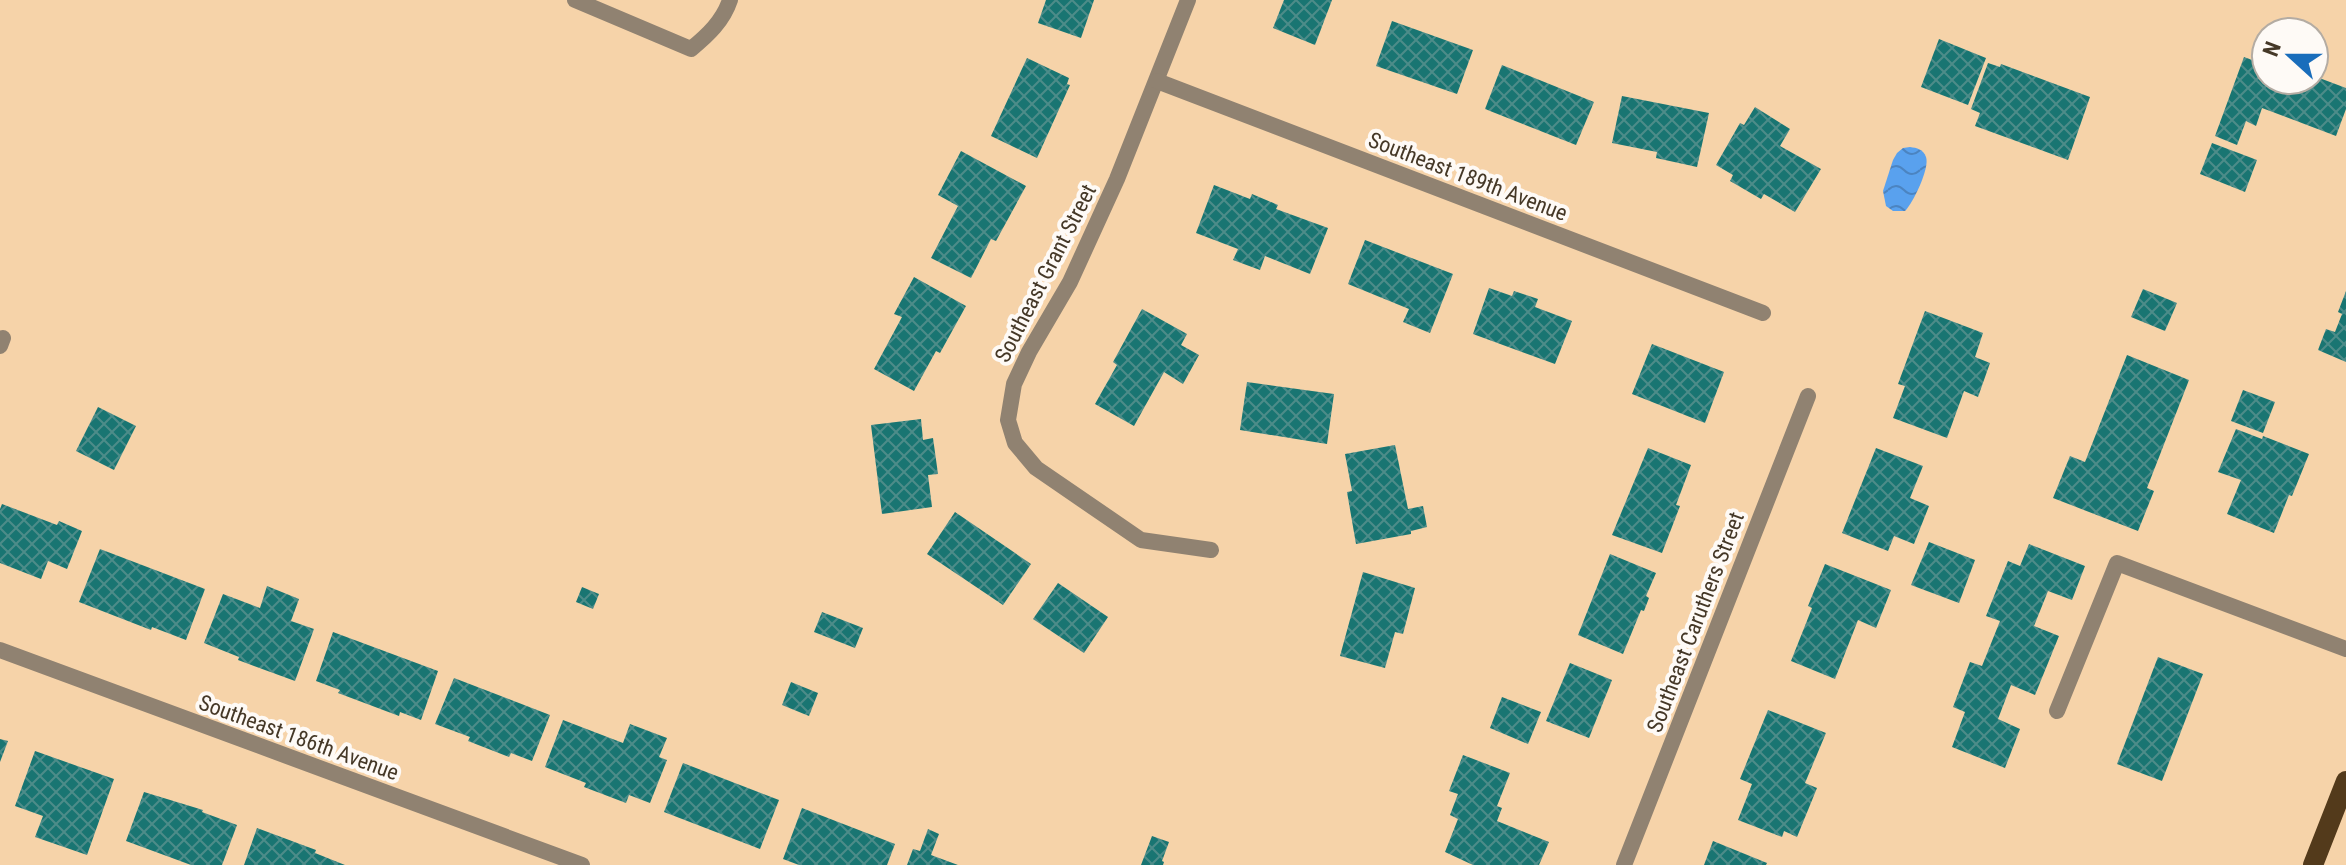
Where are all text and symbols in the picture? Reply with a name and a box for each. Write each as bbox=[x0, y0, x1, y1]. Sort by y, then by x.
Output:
north arrow bbox=[2250, 16, 2330, 96]
text: N bbox=[2258, 38, 2286, 60]
street label: Southeast 189th Avenue bbox=[1365, 127, 1571, 226]
street label: Southeast Grant Street bbox=[990, 180, 1101, 366]
street label: Southeast Caruthers Street bbox=[1642, 509, 1749, 736]
street label: Southeast 186th Avenue bbox=[196, 690, 402, 785]

